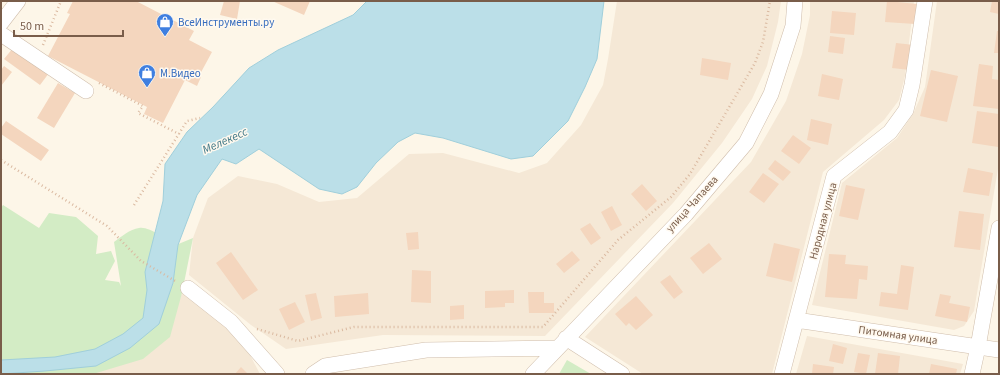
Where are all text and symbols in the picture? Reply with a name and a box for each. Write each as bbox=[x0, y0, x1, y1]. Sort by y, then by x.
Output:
scale bar bbox=[14, 12, 123, 38]
shop icon: ВсеИнструменты.ру bbox=[155, 12, 175, 37]
place label: ВсеИнструменты.ру bbox=[178, 15, 274, 30]
text: 50 m bbox=[20, 18, 44, 35]
shop icon: М.Видео bbox=[137, 63, 157, 88]
place label: М.Видео bbox=[160, 66, 201, 81]
water label: Мелекесс bbox=[200, 123, 251, 159]
street label: улица Чапаева bbox=[663, 172, 721, 236]
street label: Народная улица bbox=[806, 181, 840, 261]
street label: Питомная улица bbox=[858, 322, 938, 348]

